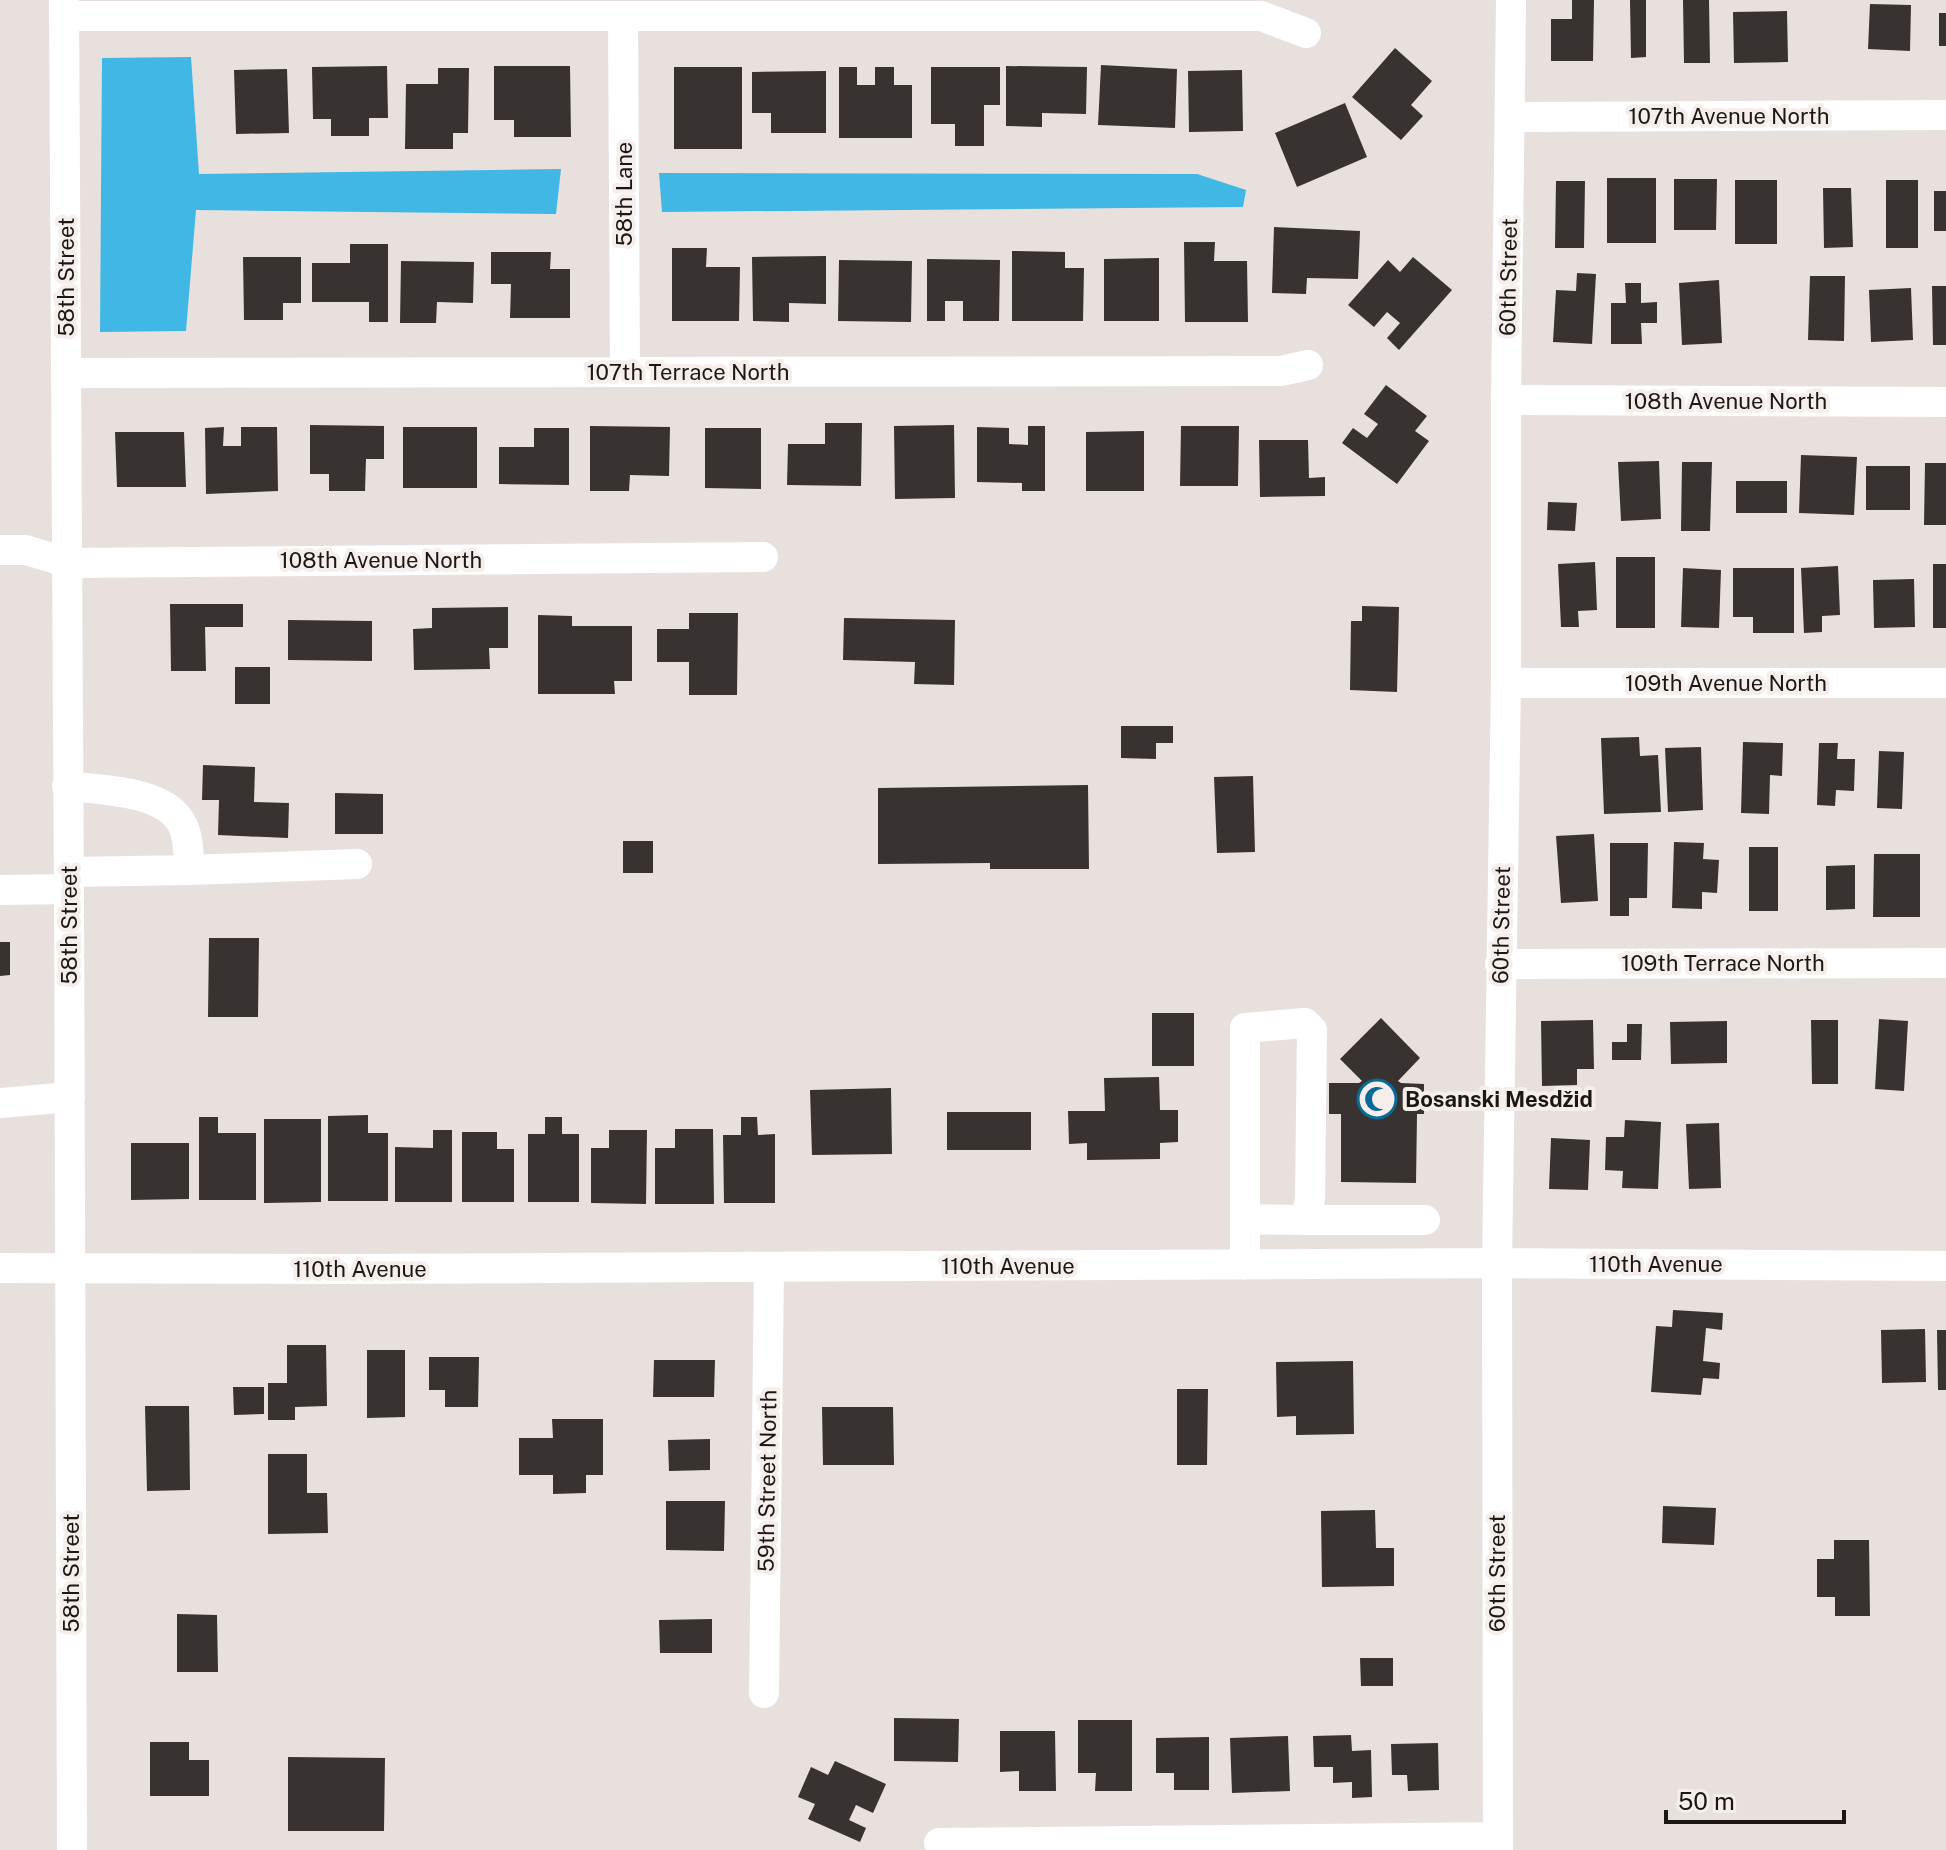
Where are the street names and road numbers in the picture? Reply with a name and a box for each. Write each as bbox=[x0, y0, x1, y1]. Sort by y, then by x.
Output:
street label: 107th Avenue North bbox=[1629, 103, 1829, 129]
street label: 58th Lane bbox=[611, 142, 637, 246]
street label: 58th Street bbox=[53, 217, 79, 337]
street label: 60th Street bbox=[1494, 218, 1522, 336]
street label: 107th Terrace North bbox=[587, 359, 789, 385]
street label: 108th Avenue North bbox=[1625, 388, 1827, 414]
street label: 108th Avenue North bbox=[280, 547, 482, 573]
street label: 109th Avenue North bbox=[1625, 670, 1827, 696]
street label: 58th Street bbox=[56, 865, 82, 985]
street label: 60th Street bbox=[1487, 866, 1515, 984]
street label: 109th Terrace North bbox=[1621, 950, 1825, 976]
street label: 110th Avenue bbox=[1589, 1251, 1723, 1277]
street label: 110th Avenue bbox=[941, 1253, 1075, 1279]
street label: 110th Avenue bbox=[293, 1256, 427, 1282]
street label: 59th Street North bbox=[752, 1390, 782, 1572]
street label: 58th Street bbox=[58, 1513, 84, 1633]
street label: 60th Street bbox=[1484, 1514, 1510, 1632]

